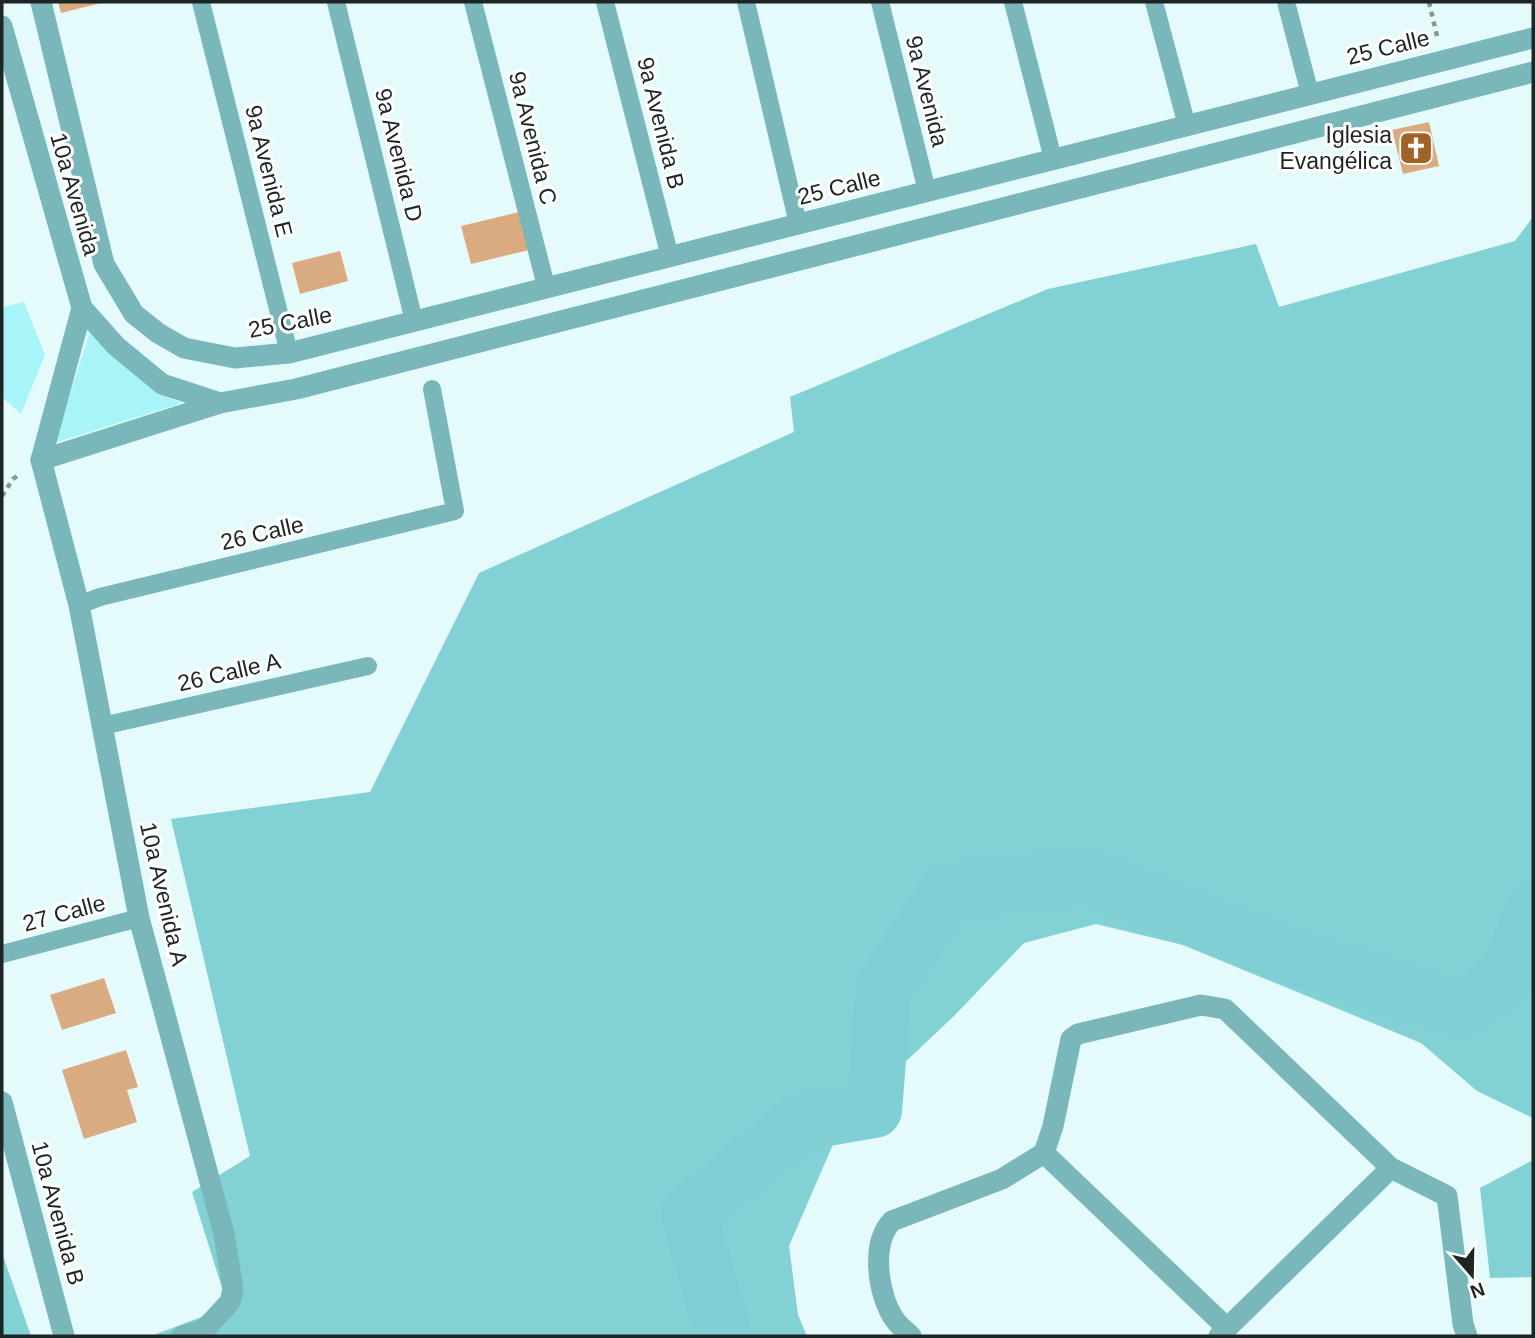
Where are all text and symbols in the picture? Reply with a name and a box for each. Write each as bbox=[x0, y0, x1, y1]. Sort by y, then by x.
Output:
street label: 25 Calle bbox=[1344, 24, 1432, 70]
street label: 9a Avenida bbox=[901, 33, 953, 149]
street label: 9a Avenida B bbox=[632, 54, 690, 192]
street label: 9a Avenida C bbox=[504, 69, 562, 207]
street label: 9a Avenida D bbox=[370, 86, 428, 224]
street label: 9a Avenida E bbox=[240, 102, 298, 240]
place label: Iglesia Evangélica bbox=[1279, 122, 1392, 174]
church icon: Iglesia Evangélica bbox=[1397, 129, 1435, 167]
street label: 10a Avenida bbox=[45, 130, 105, 258]
street label: 25 Calle bbox=[795, 164, 883, 210]
street label: 25 Calle bbox=[246, 301, 334, 343]
street label: 26 Calle bbox=[218, 511, 306, 555]
street label: 26 Calle A bbox=[175, 647, 284, 696]
street label: 10a Avenida A bbox=[135, 820, 193, 969]
street label: 27 Calle bbox=[20, 890, 108, 936]
street label: 10a Avenida B bbox=[26, 1138, 90, 1288]
north arrow bbox=[1437, 1240, 1507, 1310]
text: N bbox=[1468, 1278, 1488, 1303]

